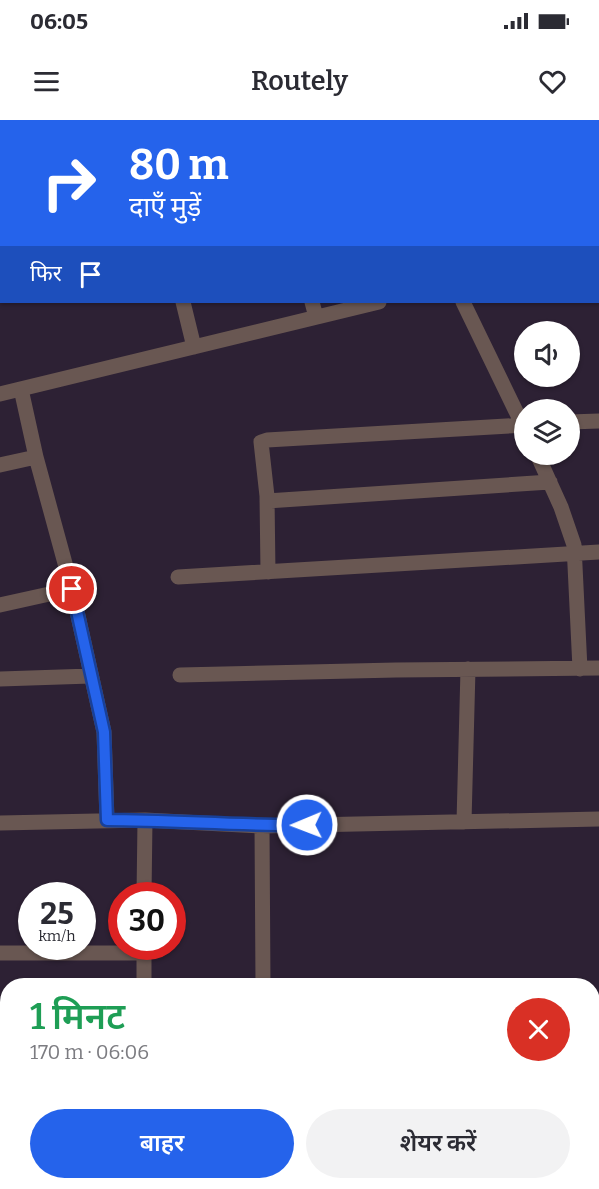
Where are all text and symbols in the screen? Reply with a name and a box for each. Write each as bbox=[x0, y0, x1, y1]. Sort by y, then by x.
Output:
text: 06:05 bbox=[30, 8, 88, 35]
icon: menu bbox=[30, 65, 63, 98]
text: Routely bbox=[251, 65, 348, 97]
icon: heart bbox=[536, 65, 569, 98]
text: 80 m bbox=[129, 140, 229, 190]
icon: right bbox=[30, 144, 108, 222]
text: दाएँ मुड़ें bbox=[129, 191, 201, 223]
icon: arrive bbox=[74, 258, 107, 291]
text: फिर bbox=[30, 260, 62, 287]
map controls bbox=[514, 321, 580, 465]
button: sound bbox=[514, 321, 580, 387]
button: layers bbox=[514, 399, 580, 465]
pin bbox=[46, 563, 97, 614]
icon: arrive bbox=[55, 572, 88, 605]
position arrow bbox=[275, 793, 339, 857]
speed limit sign: 30 bbox=[108, 882, 186, 960]
text: 25 bbox=[40, 896, 74, 932]
text: km/h bbox=[38, 927, 76, 945]
text: 1 मिनट bbox=[30, 995, 125, 1039]
button: close bbox=[507, 998, 570, 1061]
text: 170 m · 06:06 bbox=[30, 1040, 149, 1064]
button: बाहर bbox=[30, 1109, 294, 1178]
button: शेयर करें bbox=[306, 1109, 570, 1178]

